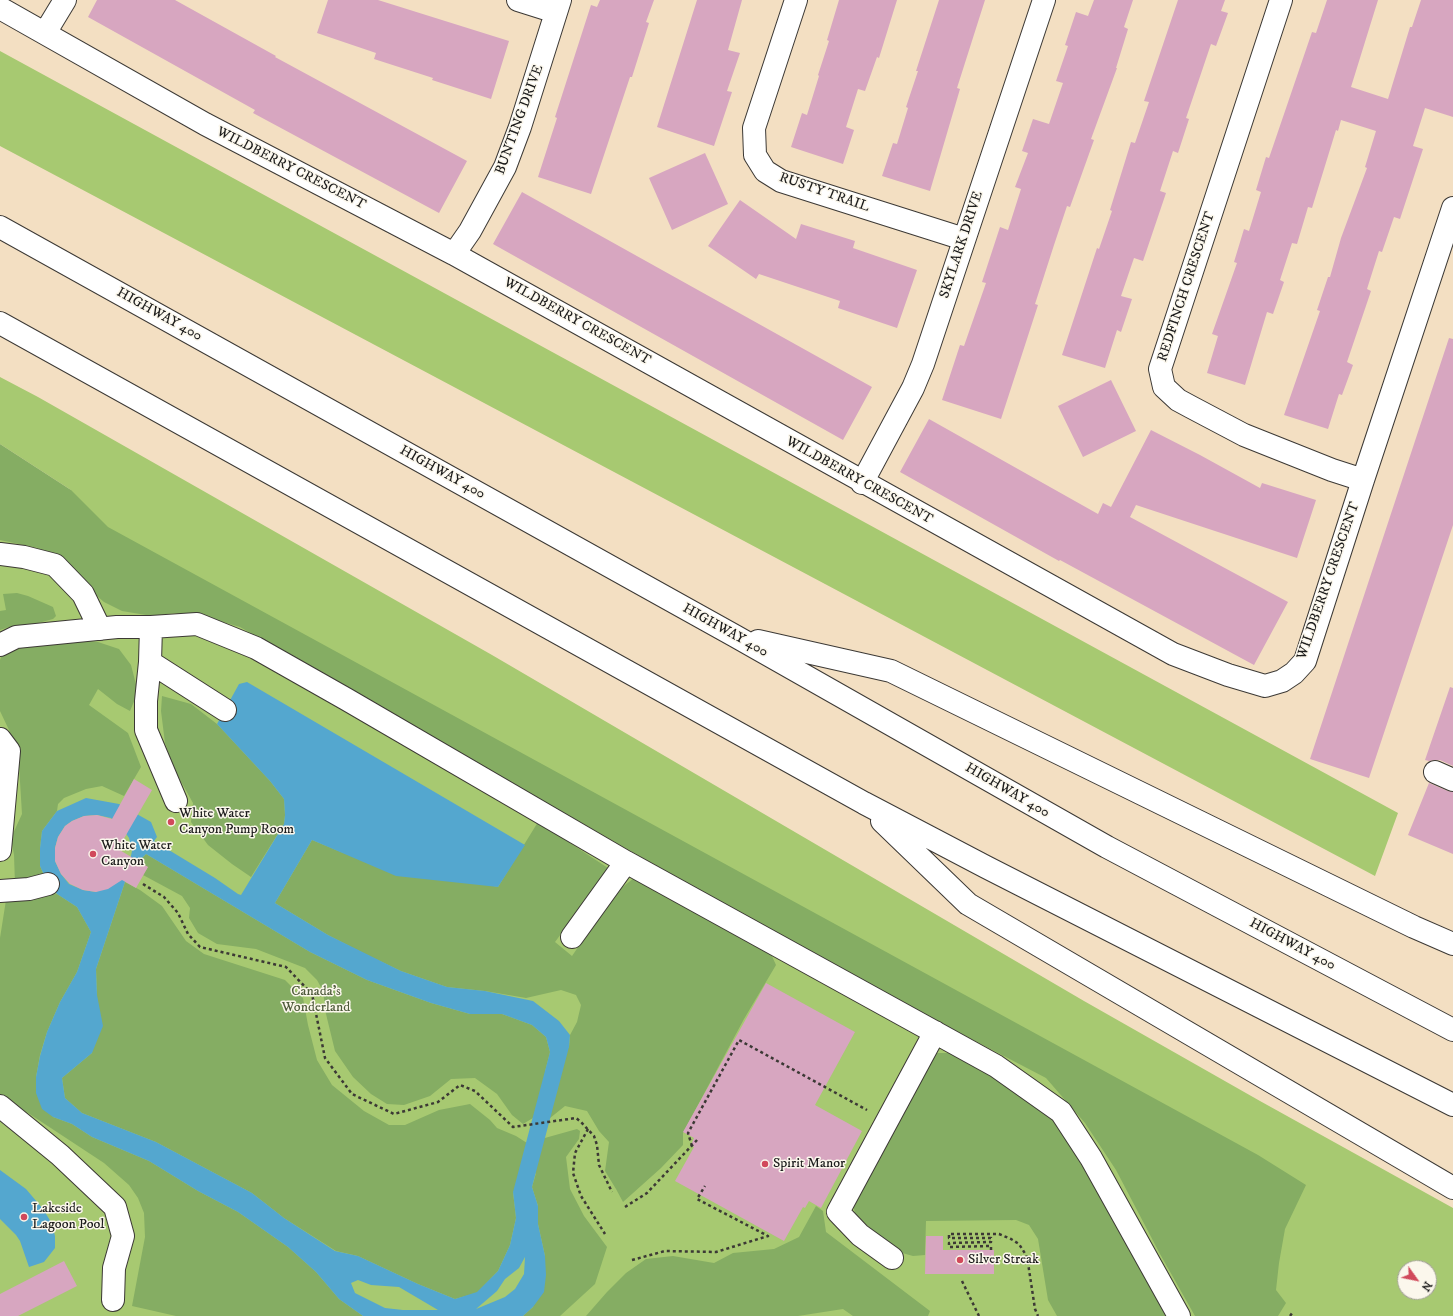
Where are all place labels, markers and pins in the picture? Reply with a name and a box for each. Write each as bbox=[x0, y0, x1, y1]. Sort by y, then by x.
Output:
place label: White Water Canyon Pump Room bbox=[179, 806, 294, 838]
marker: White Water Canyon Pump Room bbox=[166, 817, 176, 827]
place label: White Water Canyon bbox=[101, 838, 172, 870]
marker: White Water Canyon bbox=[88, 849, 98, 859]
place label: Spirit Manor bbox=[773, 1156, 845, 1172]
marker: Spirit Manor bbox=[760, 1159, 770, 1169]
place label: Lakeside Lagoon Pool bbox=[32, 1201, 104, 1234]
marker: Lakeside Lagoon Pool bbox=[19, 1212, 29, 1222]
place label: Silver Streak bbox=[968, 1252, 1039, 1268]
marker: Silver Streak bbox=[955, 1255, 965, 1265]

